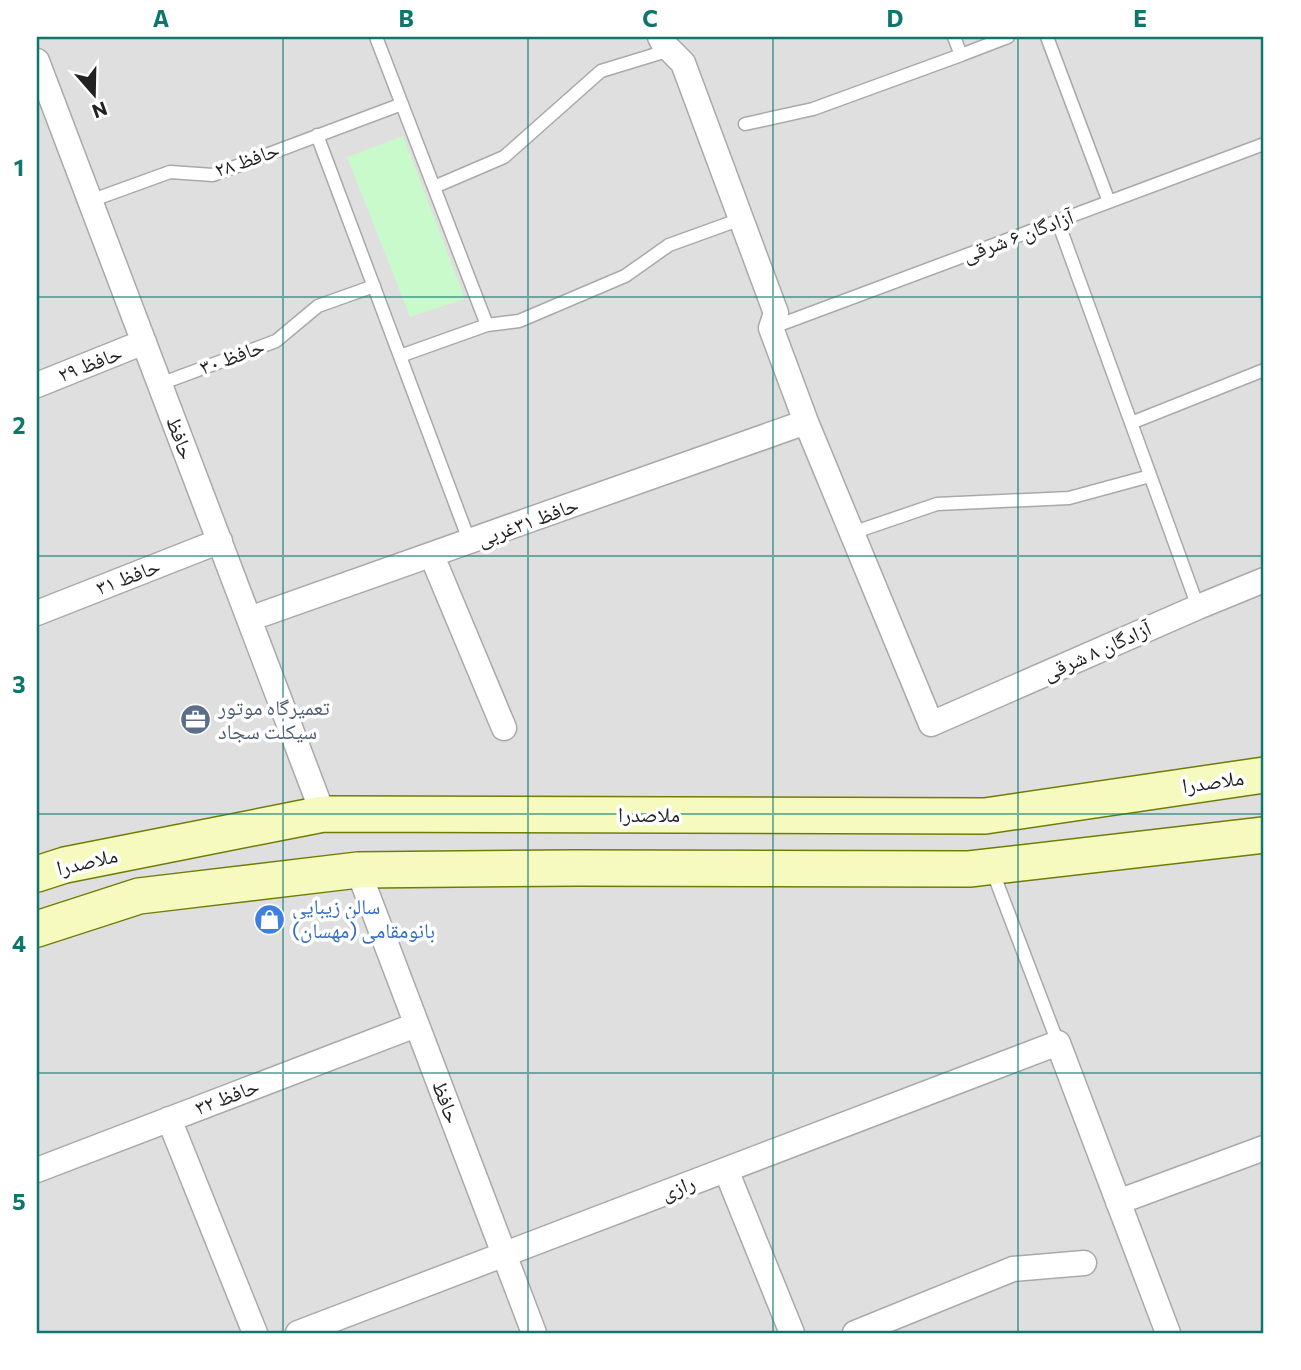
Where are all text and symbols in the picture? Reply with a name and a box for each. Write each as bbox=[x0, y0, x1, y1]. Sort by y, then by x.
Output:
text: A bbox=[153, 4, 170, 32]
text: B bbox=[398, 4, 414, 32]
text: C bbox=[642, 4, 658, 32]
text: D bbox=[887, 4, 904, 32]
text: E bbox=[1133, 4, 1147, 32]
north arrow bbox=[60, 60, 130, 130]
text: N bbox=[89, 97, 111, 124]
street label: حافظ ۲۸ bbox=[211, 136, 282, 181]
text: 1 bbox=[14, 153, 24, 181]
street label: آزادگان ۶ شرقی bbox=[959, 203, 1078, 268]
street label: حافظ ۳۰ bbox=[196, 332, 267, 379]
street label: حافظ ۲۹ bbox=[54, 339, 125, 386]
text: 2 bbox=[12, 411, 26, 439]
street label: حافظ bbox=[162, 413, 201, 462]
street label: حافظ ۳۱غربی bbox=[473, 491, 582, 552]
street label: حافظ ۳۱ bbox=[92, 552, 163, 599]
street label: آزادگان ۸ شرقی bbox=[1038, 614, 1156, 687]
text: 3 bbox=[12, 670, 26, 698]
place label: تعمیرگاه موتور سیکلت سجاد bbox=[217, 694, 330, 743]
office icon: تعمیرگاه موتور سیکلت سجاد bbox=[178, 703, 212, 737]
street label: ملاصدرا bbox=[1180, 764, 1245, 797]
street label: ملاصدرا bbox=[618, 801, 680, 826]
street label: ملاصدرا bbox=[54, 841, 120, 880]
place label: سالن زیبایی بانومقامی (مهسان) bbox=[292, 893, 435, 944]
shop icon: سالن زیبایی بانومقامی (مهسان) bbox=[252, 902, 286, 936]
text: 4 bbox=[12, 929, 26, 957]
street label: حافظ ۳۲ bbox=[191, 1072, 262, 1119]
street label: حافظ bbox=[428, 1077, 467, 1126]
street label: رازی bbox=[657, 1169, 698, 1205]
text: 5 bbox=[12, 1187, 26, 1215]

